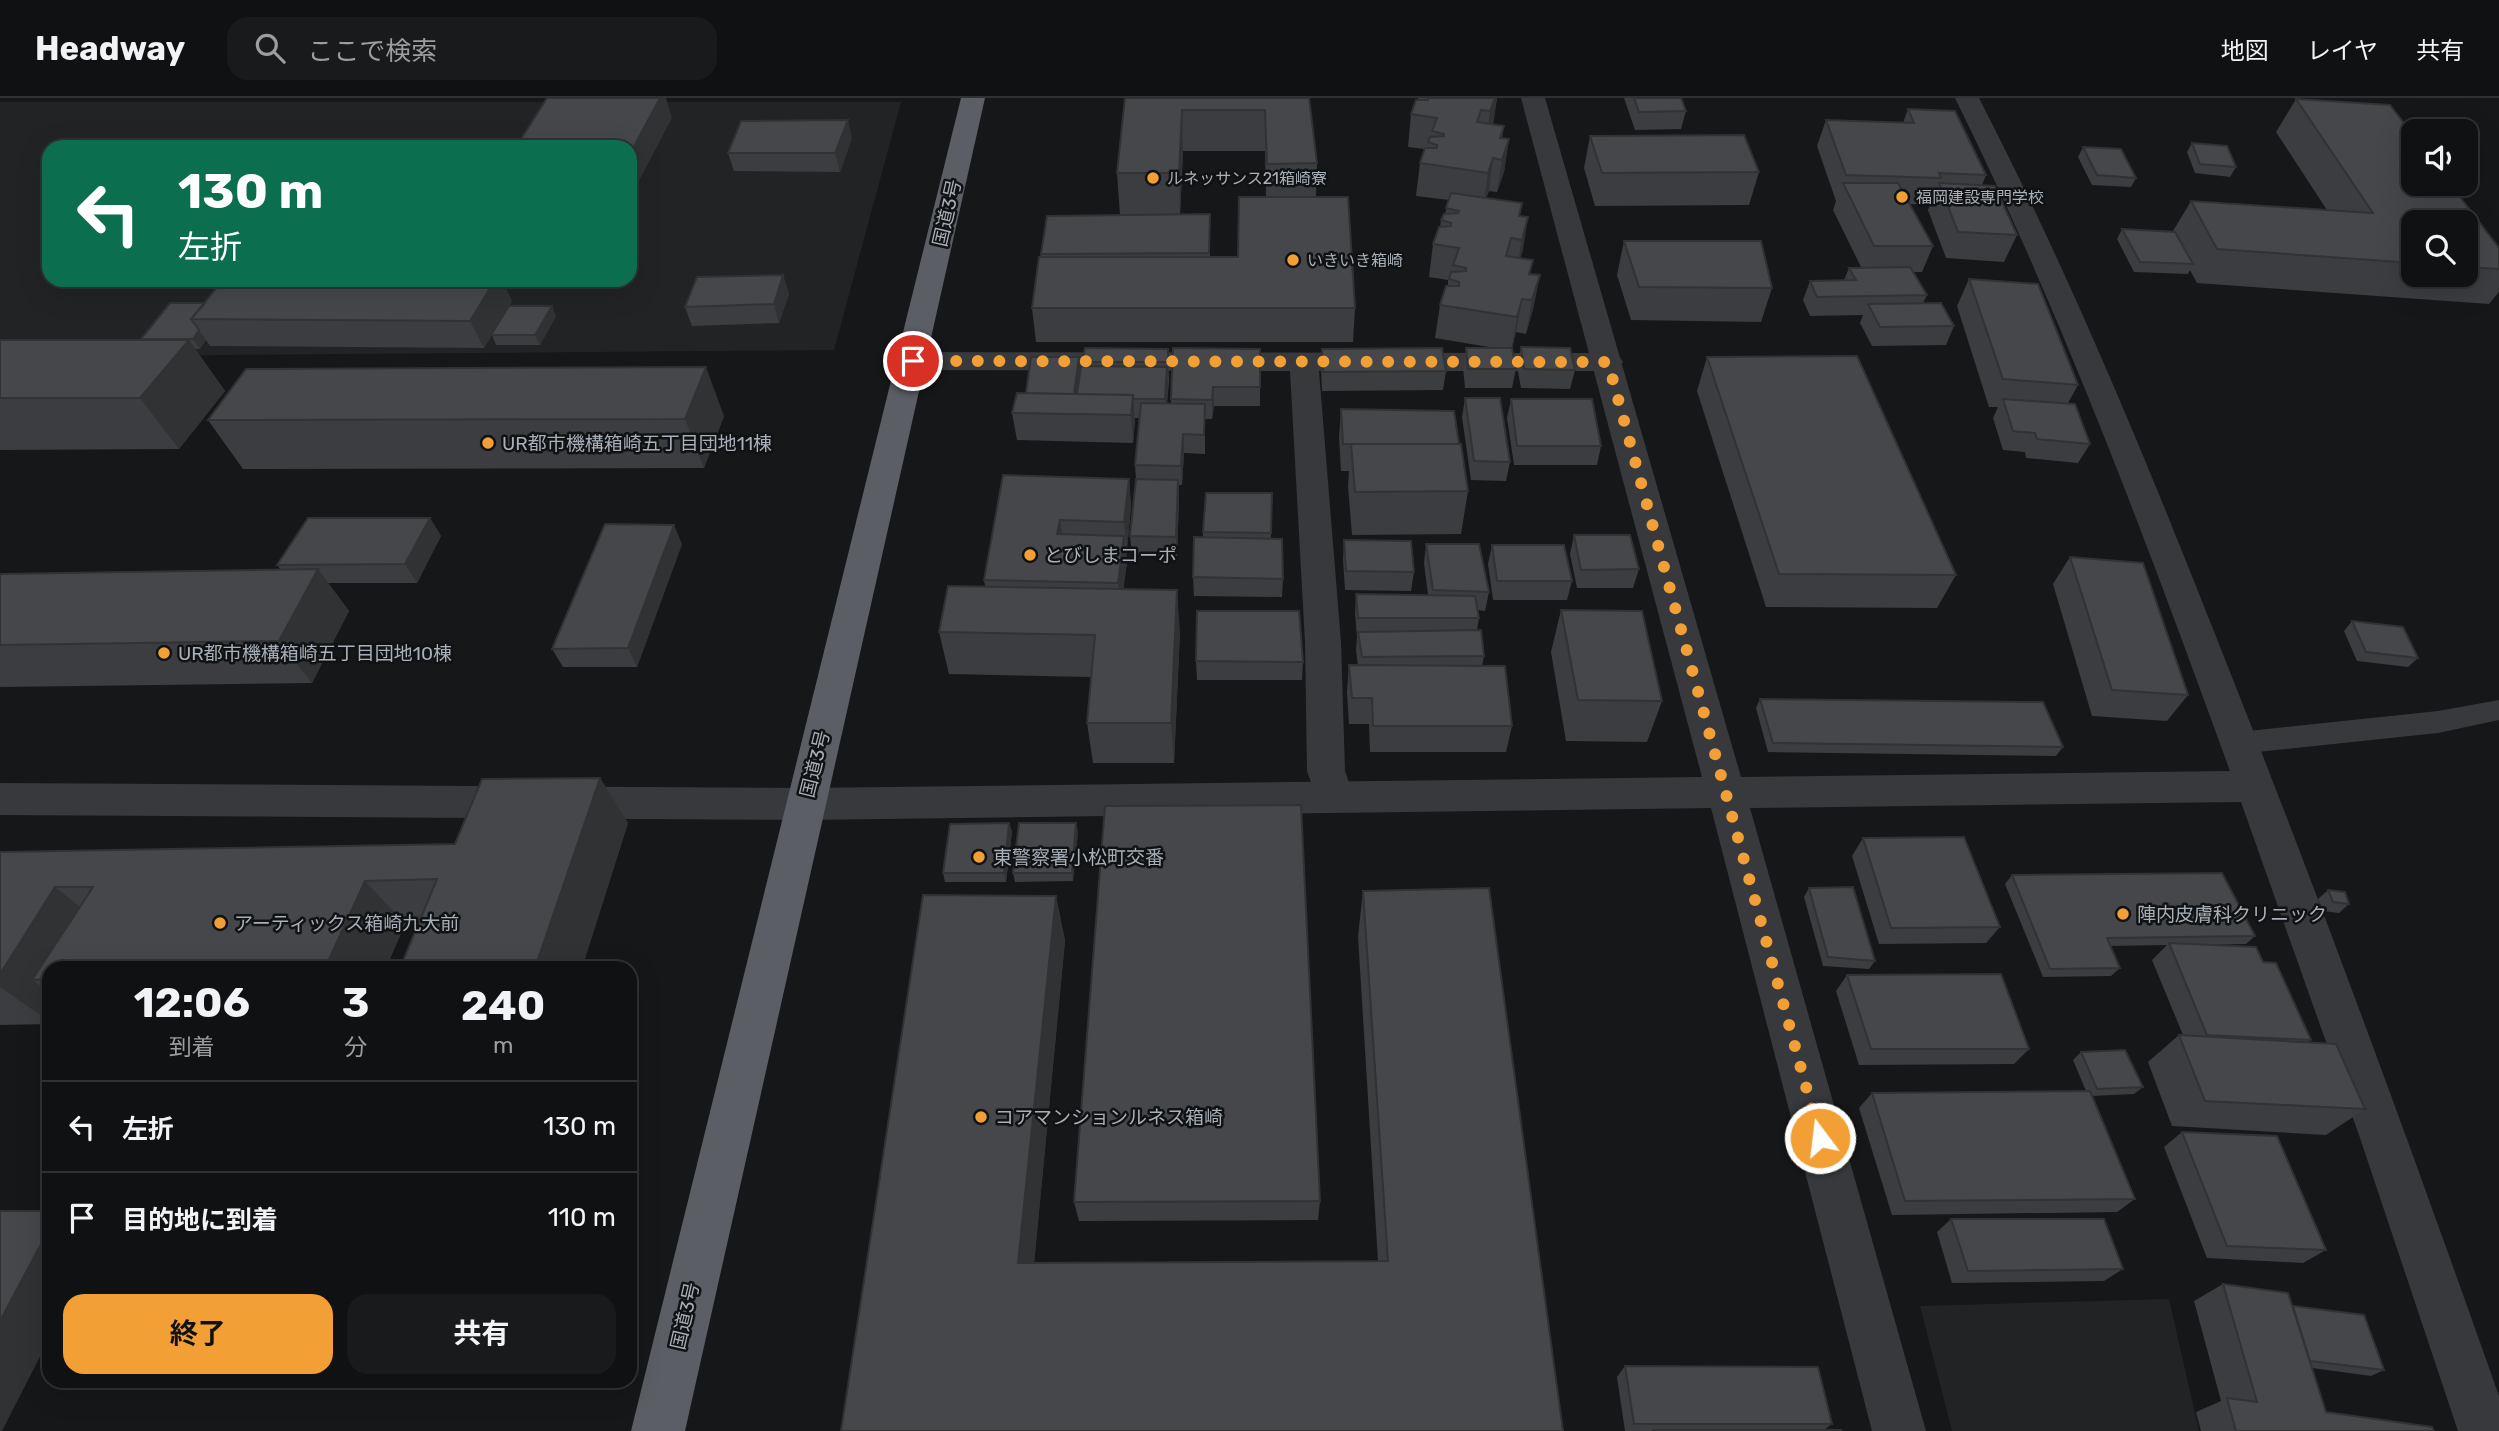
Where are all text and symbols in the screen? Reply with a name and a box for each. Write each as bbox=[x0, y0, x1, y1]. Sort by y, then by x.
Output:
search box bbox=[227, 17, 717, 80]
text: Headway bbox=[35, 29, 185, 68]
icon: search bbox=[251, 29, 289, 67]
text: ここで検索 bbox=[307, 36, 437, 67]
text: 地図 bbox=[2221, 37, 2269, 65]
text: レイヤ bbox=[2307, 37, 2378, 65]
text: 共有 bbox=[2416, 37, 2464, 65]
map controls bbox=[2401, 119, 2478, 287]
button: sound bbox=[2401, 119, 2478, 196]
text: 130 m bbox=[178, 162, 323, 220]
icon: left bbox=[63, 168, 154, 259]
place label: ルネッサンス21箱崎寮 bbox=[1167, 169, 1327, 188]
marker: ルネッサンス21箱崎寮 bbox=[1145, 170, 1161, 186]
street label: 国道3号 bbox=[928, 177, 966, 249]
place label: 福岡建設専門学校 bbox=[1916, 188, 2044, 207]
marker: 福岡建設専門学校 bbox=[1894, 189, 1910, 205]
button: search bbox=[2401, 210, 2478, 287]
text: 左折 bbox=[178, 228, 242, 266]
place label: いきいき箱崎 bbox=[1307, 251, 1403, 270]
marker: いきいき箱崎 bbox=[1285, 252, 1301, 268]
pin bbox=[883, 331, 943, 391]
icon: arrive bbox=[894, 342, 932, 380]
place label: UR都市機構箱崎五丁目団地11棟 bbox=[502, 432, 772, 455]
marker: UR都市機構箱崎五丁目団地11棟 bbox=[480, 435, 496, 451]
place label: とびしまコーポ bbox=[1044, 544, 1177, 567]
marker: とびしまコーポ bbox=[1022, 547, 1038, 563]
place label: UR都市機構箱崎五丁目団地10棟 bbox=[178, 642, 452, 665]
marker: UR都市機構箱崎五丁目団地10棟 bbox=[156, 645, 172, 661]
street label: 国道3号 bbox=[796, 728, 834, 800]
place label: 東警察署小松町交番 bbox=[993, 846, 1164, 869]
marker: 東警察署小松町交番 bbox=[971, 849, 987, 865]
place label: 陣内皮膚科クリニック bbox=[2137, 903, 2327, 926]
marker: 陣内皮膚科クリニック bbox=[2115, 906, 2131, 922]
place label: アーティックス箱崎九大前 bbox=[234, 912, 459, 935]
marker: アーティックス箱崎九大前 bbox=[212, 915, 228, 931]
text: 12:06 bbox=[134, 978, 250, 1028]
text: 3 bbox=[342, 978, 369, 1028]
text: 240 bbox=[461, 981, 545, 1031]
text: m bbox=[493, 1031, 513, 1059]
text: 到着 bbox=[169, 1033, 215, 1061]
text: 分 bbox=[344, 1033, 367, 1061]
position arrow bbox=[1783, 1101, 1857, 1175]
place label: コアマンションルネス箱崎 bbox=[995, 1106, 1223, 1129]
icon: left bbox=[63, 1108, 101, 1146]
marker: コアマンションルネス箱崎 bbox=[973, 1109, 989, 1125]
text: 130 m bbox=[543, 1111, 616, 1142]
text: 左折 bbox=[122, 1114, 174, 1145]
icon: arrive bbox=[63, 1199, 101, 1237]
text: 110 m bbox=[548, 1202, 616, 1233]
text: 目的地に到着 bbox=[122, 1205, 278, 1236]
street label: 国道3号 bbox=[666, 1280, 704, 1352]
button: 終了 bbox=[63, 1294, 333, 1374]
button: 共有 bbox=[347, 1294, 616, 1374]

